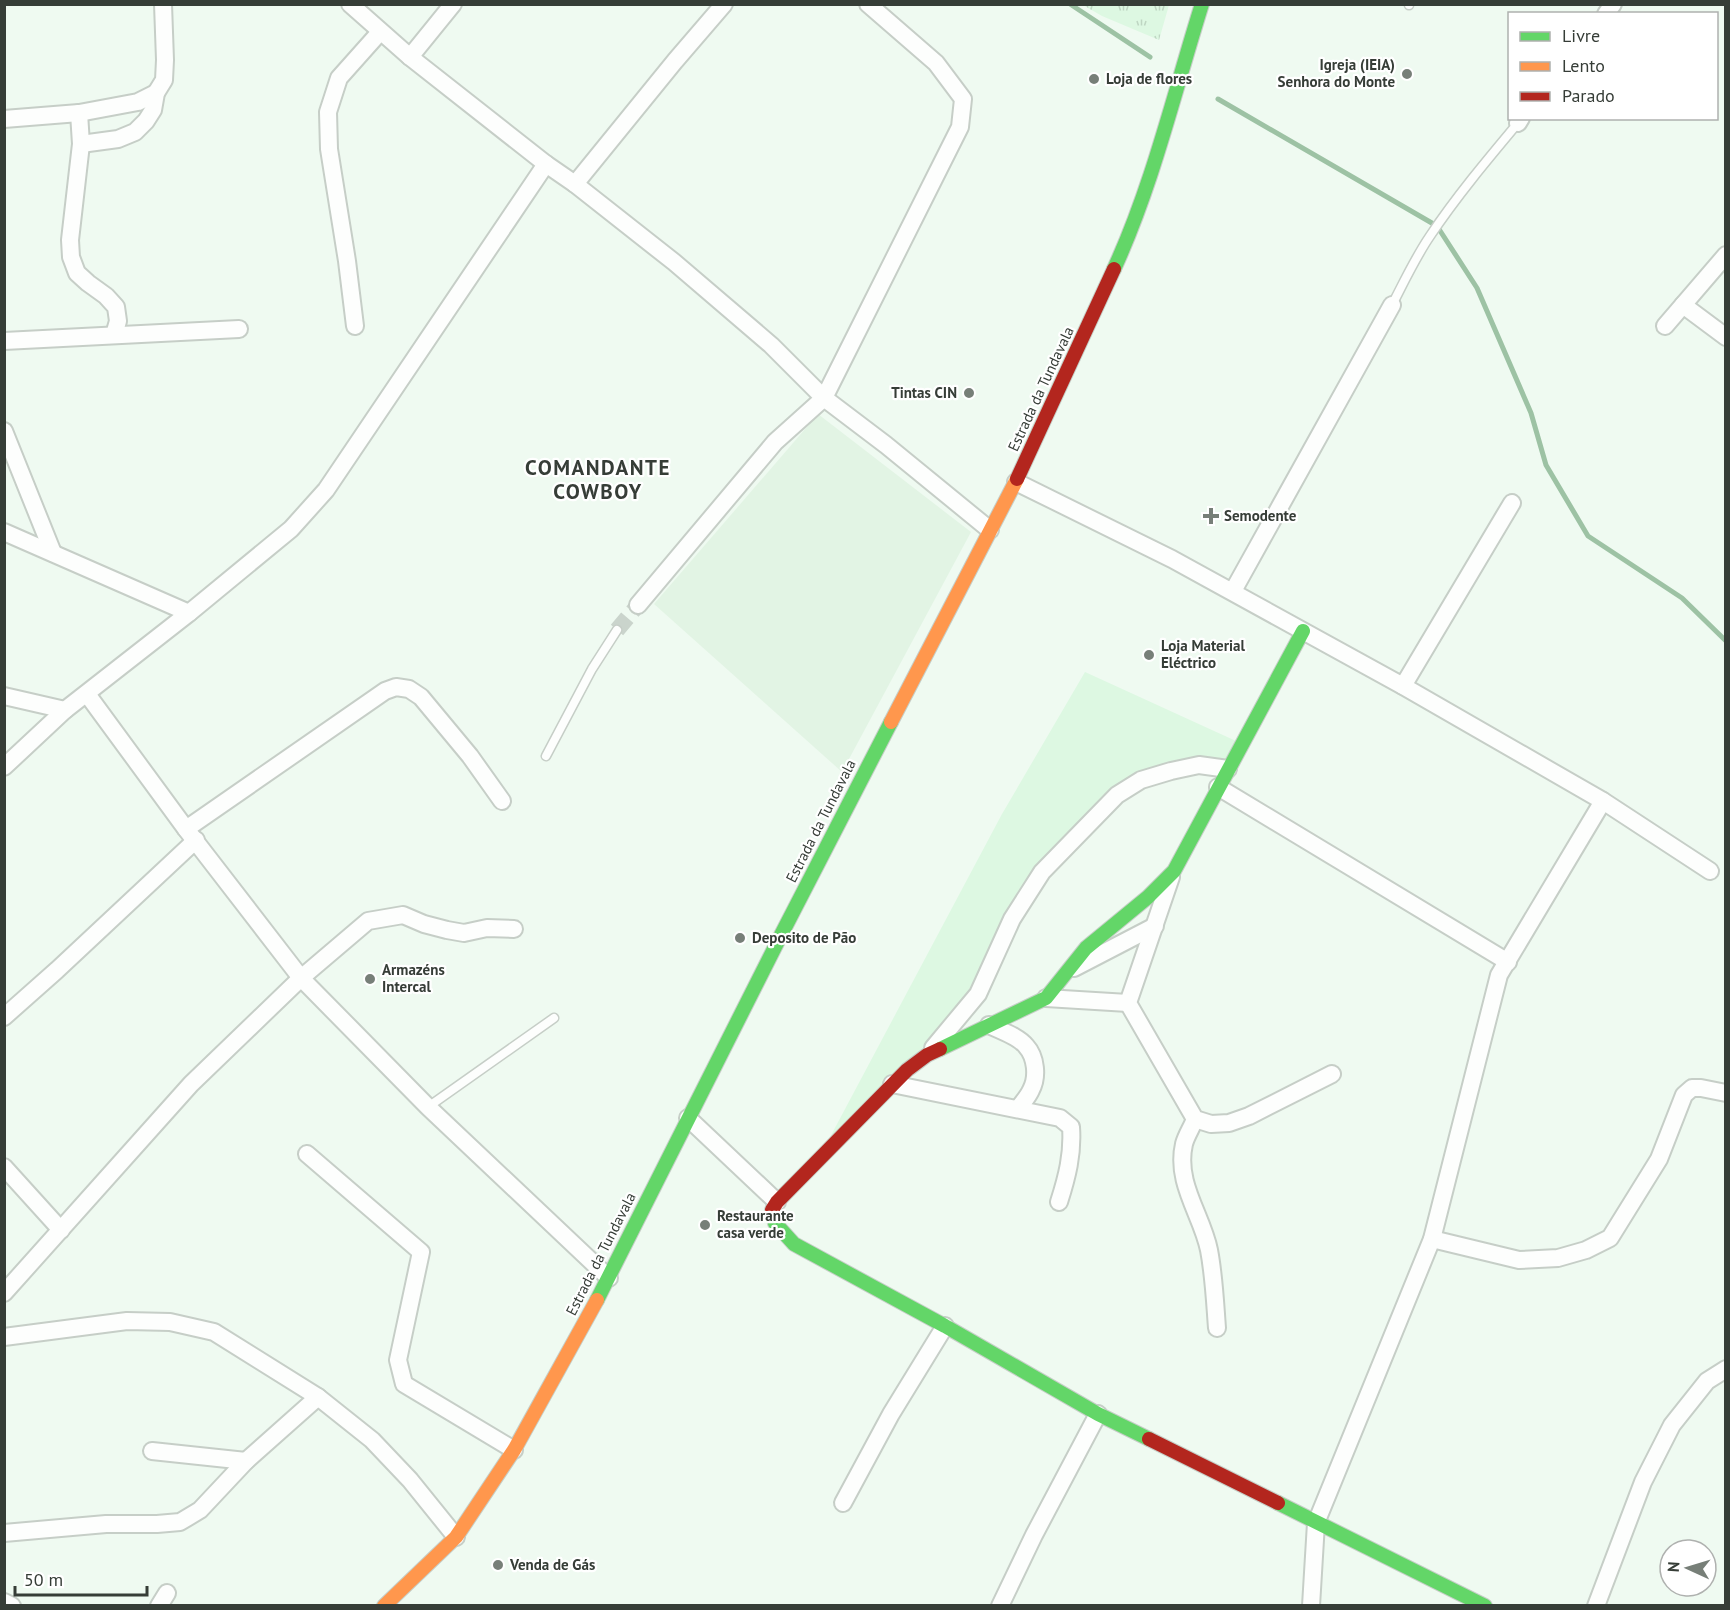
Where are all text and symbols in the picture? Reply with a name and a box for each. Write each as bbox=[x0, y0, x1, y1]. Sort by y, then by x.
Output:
legend bbox=[1508, 12, 1718, 120]
text: Livre bbox=[1562, 24, 1600, 47]
text: Lento bbox=[1562, 54, 1605, 77]
place label: Igreja (IEIA) Senhora do Monte bbox=[1278, 55, 1395, 91]
marker: Igreja (IEIA) Senhora do Monte bbox=[1400, 67, 1414, 81]
place label: Loja de flores bbox=[1106, 69, 1192, 88]
marker: Loja de flores bbox=[1087, 72, 1101, 86]
text: Parado bbox=[1562, 84, 1615, 107]
street label: Estrada da Tundavala bbox=[1003, 323, 1078, 454]
place label: Tintas CIN bbox=[891, 383, 957, 402]
marker: Tintas CIN bbox=[962, 386, 976, 400]
district label: COMANDANTE COWBOY bbox=[525, 454, 671, 505]
place label: Semodente bbox=[1224, 506, 1297, 525]
marker: Semodente bbox=[1202, 507, 1220, 525]
place label: Loja Material Eléctrico bbox=[1161, 636, 1245, 672]
marker: Loja Material Eléctrico bbox=[1142, 648, 1156, 662]
street label: Estrada da Tundavala bbox=[781, 756, 860, 885]
place label: Deposito de Pão bbox=[752, 928, 856, 947]
marker: Deposito de Pão bbox=[733, 931, 747, 945]
place label: Armazéns Intercal bbox=[382, 960, 445, 996]
marker: Armazéns Intercal bbox=[363, 972, 377, 986]
street label: Estrada da Tundavala bbox=[561, 1189, 640, 1318]
place label: Restaurante casa verde bbox=[717, 1206, 794, 1242]
marker: Restaurante casa verde bbox=[698, 1218, 712, 1232]
north arrow bbox=[1658, 1538, 1718, 1598]
place label: Venda de Gás bbox=[509, 1555, 595, 1574]
marker: Venda de Gás bbox=[491, 1558, 505, 1572]
scale bar bbox=[15, 1559, 147, 1597]
text: N bbox=[1663, 1561, 1683, 1573]
text: 50 m bbox=[24, 1568, 63, 1591]

